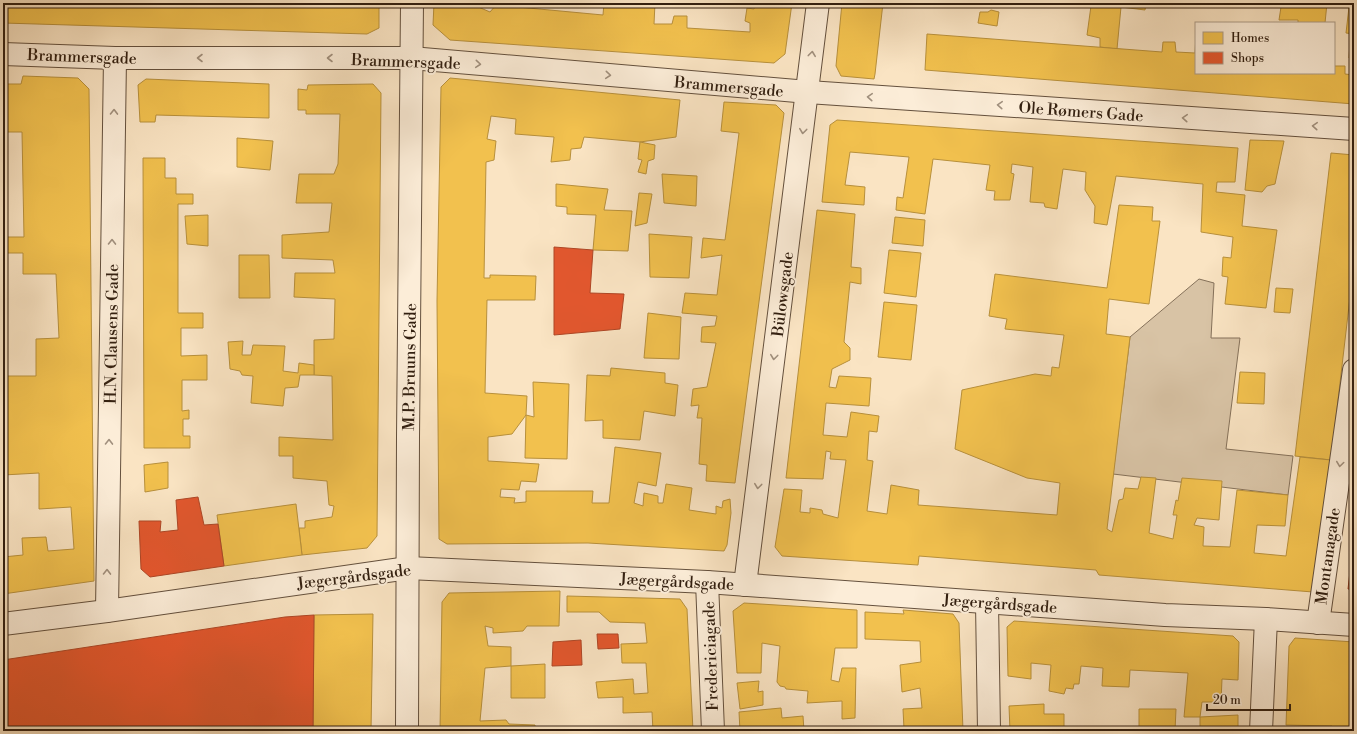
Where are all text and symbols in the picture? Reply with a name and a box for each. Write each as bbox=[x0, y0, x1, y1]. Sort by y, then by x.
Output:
legend bbox=[1195, 22, 1335, 74]
text: Homes bbox=[1231, 31, 1269, 46]
street label: Brammersgade bbox=[26, 45, 137, 69]
street label: Brammersgade bbox=[350, 50, 461, 74]
one-way arrow bbox=[807, 51, 816, 57]
text: Shops bbox=[1231, 51, 1264, 66]
one-way arrow bbox=[197, 54, 203, 62]
one-way arrow bbox=[327, 54, 333, 62]
one-way arrow bbox=[475, 59, 481, 68]
one-way arrow bbox=[605, 71, 611, 80]
street label: Brammersgade bbox=[672, 72, 784, 102]
one-way arrow bbox=[867, 92, 873, 101]
street label: Ole Rømers Gade bbox=[1018, 98, 1144, 126]
one-way arrow bbox=[997, 101, 1003, 110]
one-way arrow bbox=[110, 109, 118, 115]
one-way arrow bbox=[1182, 113, 1188, 122]
one-way arrow bbox=[1312, 122, 1318, 131]
one-way arrow bbox=[799, 128, 808, 134]
one-way arrow bbox=[108, 239, 116, 245]
street label: Bülowsgade bbox=[768, 250, 798, 339]
street label: H.N. Clausens Gade bbox=[101, 264, 123, 404]
street label: M.P. Bruuns Gade bbox=[399, 303, 421, 431]
one-way arrow bbox=[770, 354, 779, 360]
one-way arrow bbox=[105, 439, 113, 445]
one-way arrow bbox=[1336, 461, 1345, 467]
one-way arrow bbox=[754, 483, 763, 489]
street label: Montanagade bbox=[1311, 506, 1345, 606]
street label: Jægergårdsgade bbox=[295, 560, 412, 594]
one-way arrow bbox=[103, 569, 111, 575]
street label: Jægergårdsgade bbox=[618, 569, 735, 595]
street label: Jægergårdsgade bbox=[941, 590, 1058, 618]
street label: Fredericiagade bbox=[699, 601, 723, 711]
scale bar bbox=[1207, 686, 1290, 712]
text: 20 m bbox=[1213, 693, 1241, 708]

